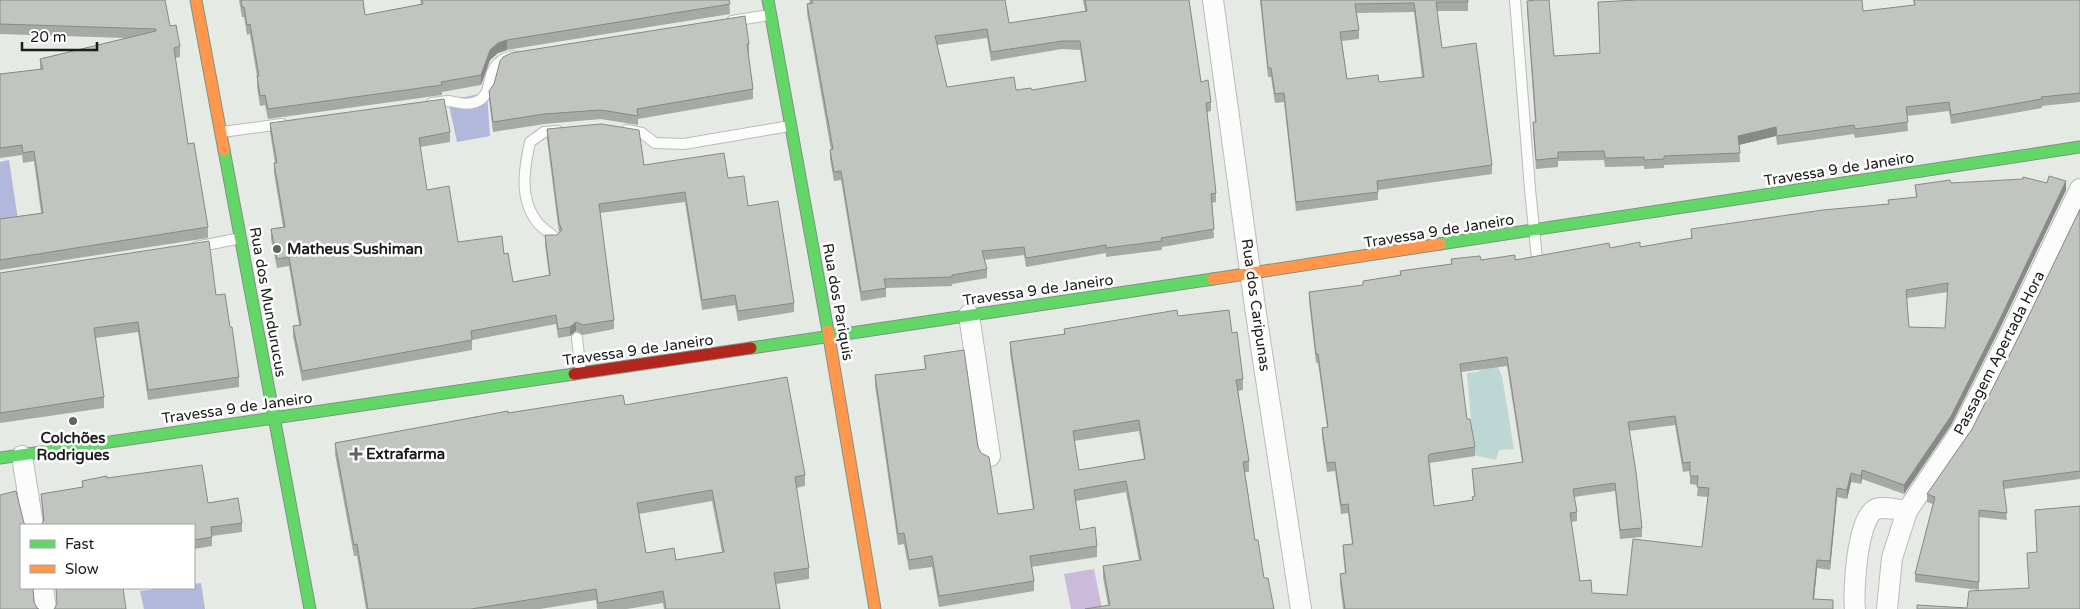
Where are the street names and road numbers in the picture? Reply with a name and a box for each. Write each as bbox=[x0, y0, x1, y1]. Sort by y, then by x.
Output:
street label: Travessa 9 de Janeiro bbox=[1763, 148, 1915, 190]
street label: Travessa 9 de Janeiro bbox=[1363, 210, 1515, 252]
street label: Rua dos Mundurucus bbox=[246, 225, 290, 379]
street label: Rua dos Caripunas bbox=[1238, 238, 1274, 372]
street label: Rua dos Pariquis bbox=[819, 242, 857, 362]
street label: Passagem Apertada Hora bbox=[1950, 268, 2048, 438]
street label: Travessa 9 de Janeiro bbox=[962, 271, 1114, 309]
street label: Travessa 9 de Janeiro bbox=[562, 331, 714, 369]
street label: Travessa 9 de Janeiro bbox=[161, 389, 313, 427]

